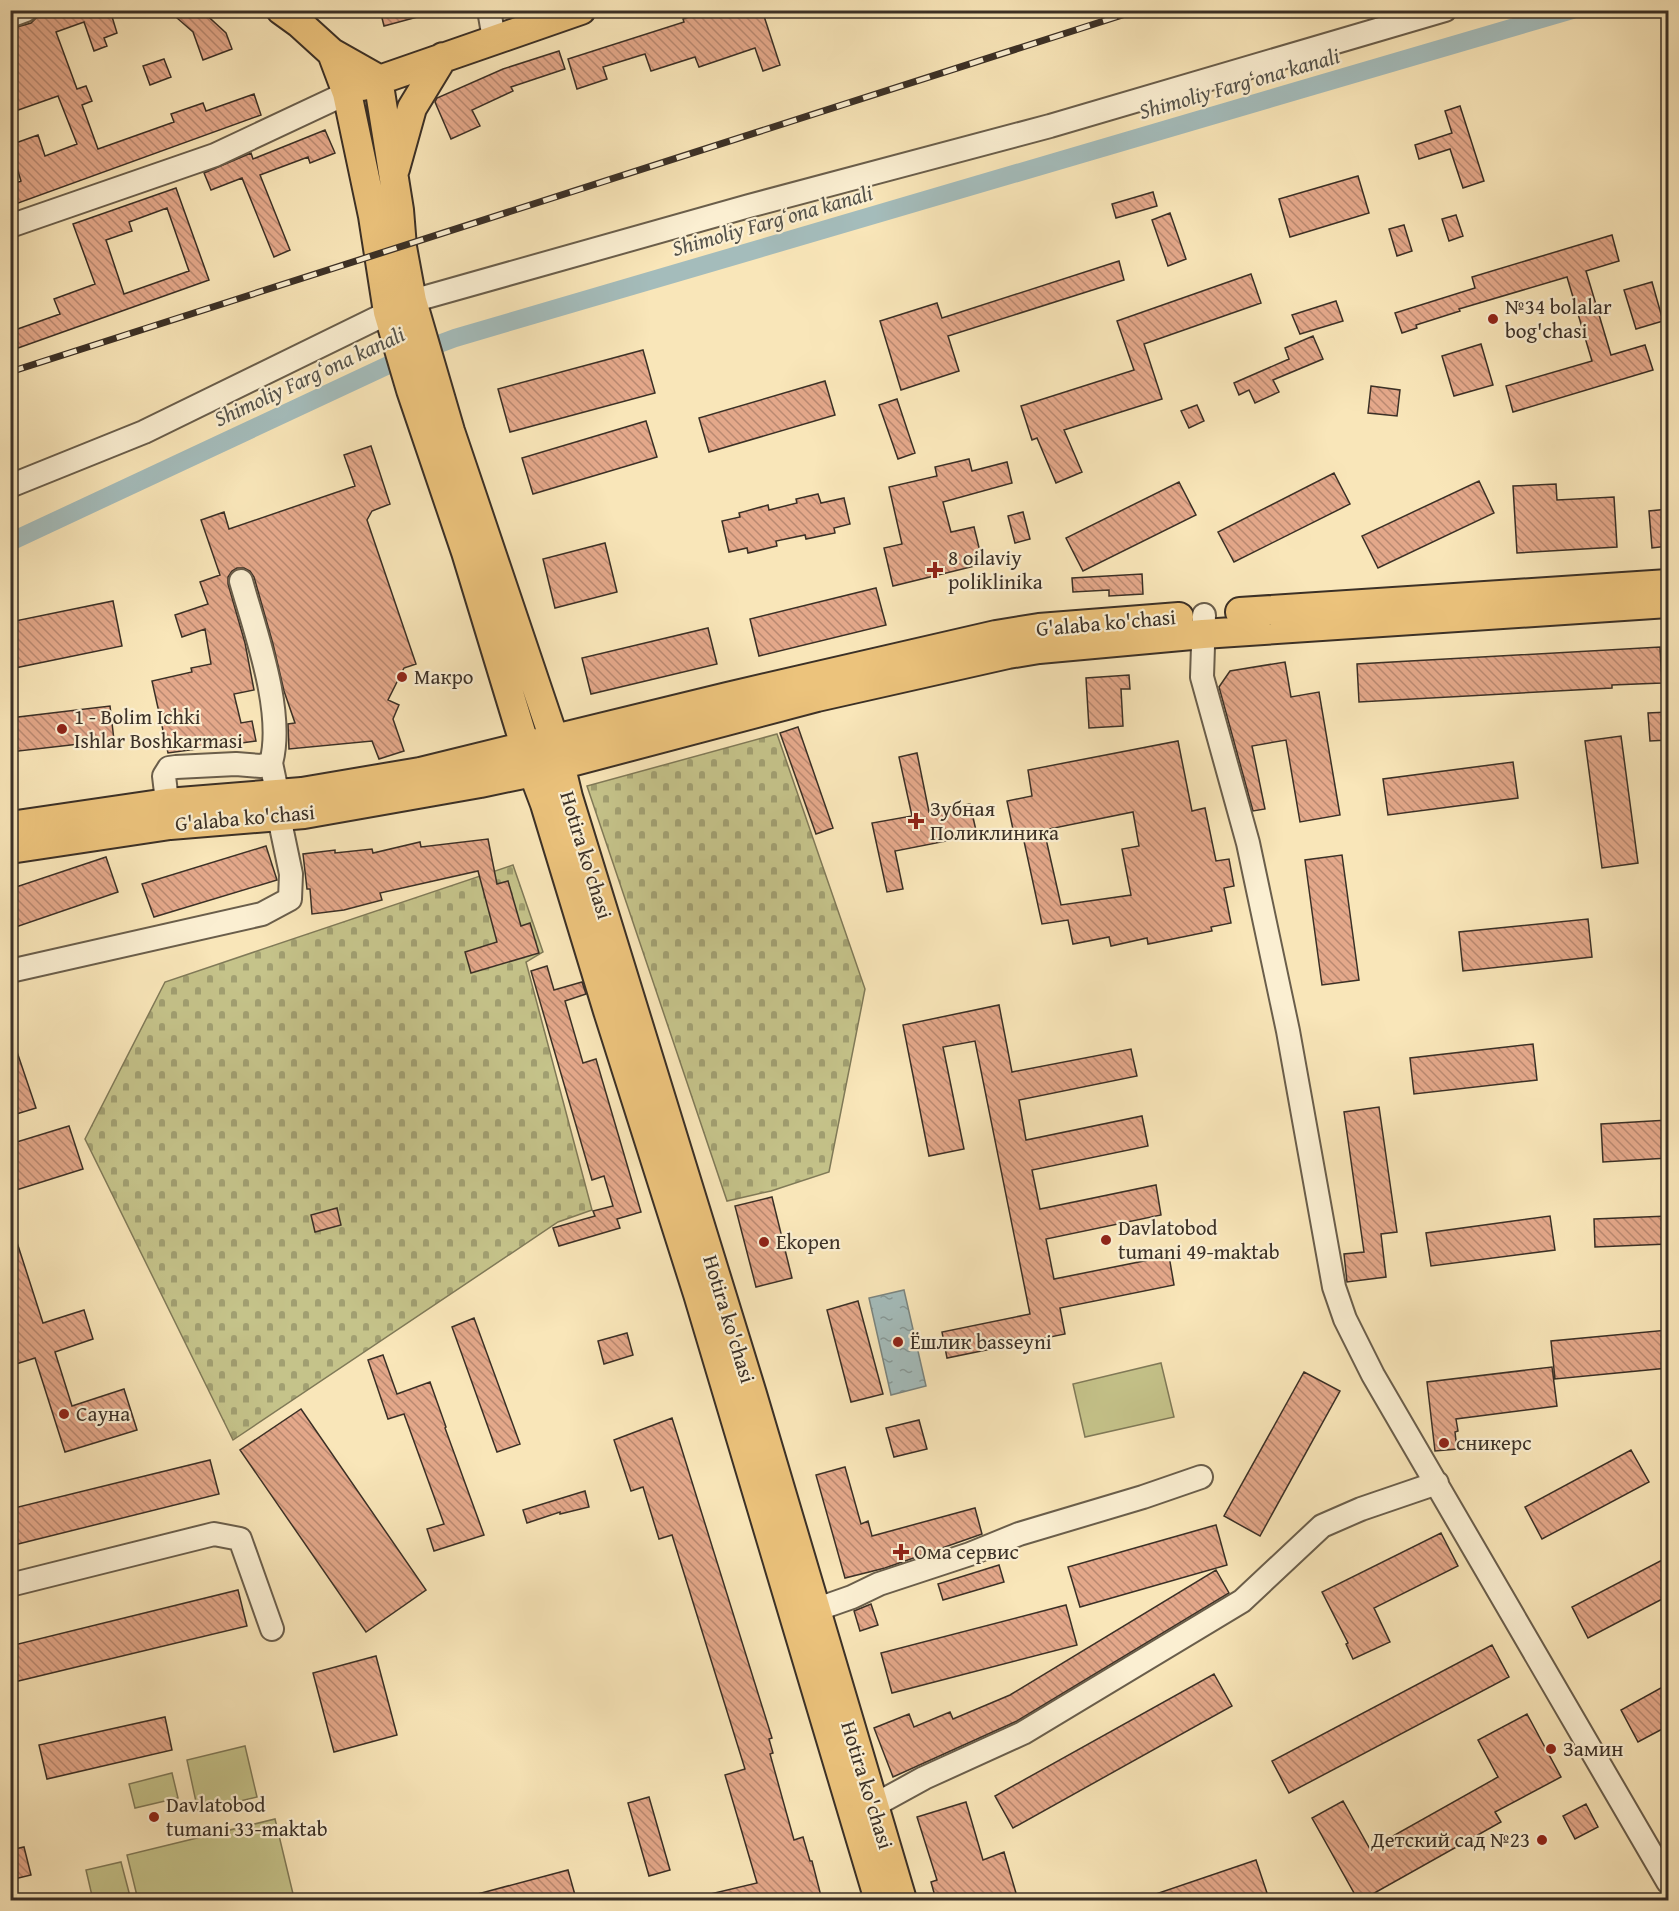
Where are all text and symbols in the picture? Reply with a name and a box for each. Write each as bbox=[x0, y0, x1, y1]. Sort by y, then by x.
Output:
water label: Shimoliy Fargʻona kanali bbox=[1135, 39, 1343, 127]
water label: Shimoliy Fargʻona kanali bbox=[668, 176, 876, 264]
place label: №34 bolalar bog'chasi bbox=[1505, 291, 1612, 346]
marker: №34 bolalar bog'chasi bbox=[1486, 312, 1500, 326]
water label: Shimoliy Fargʻona kanali bbox=[208, 318, 410, 434]
place label: 8 oilaviy poliklinika bbox=[948, 542, 1043, 597]
marker: 8 oilaviy poliklinika bbox=[926, 561, 944, 579]
street label: G'alaba ko'chasi bbox=[1035, 601, 1177, 644]
place label: Макро bbox=[414, 661, 474, 692]
marker: Макро bbox=[395, 670, 409, 684]
place label: 1 - Bolim Ichki Ishlar Boshkarmasi bbox=[74, 701, 243, 756]
marker: 1 - Bolim Ichki Ishlar Boshkarmasi bbox=[55, 722, 69, 736]
street label: Hotira ko'chasi bbox=[552, 787, 621, 923]
place label: Зубная Поликлиника bbox=[930, 793, 1059, 848]
street label: G'alaba ko'chasi bbox=[174, 796, 316, 839]
marker: Зубная Поликлиника bbox=[907, 812, 925, 830]
place label: Davlatobod tumani 49-maktab bbox=[1118, 1212, 1280, 1267]
place label: Ekopen bbox=[776, 1226, 841, 1257]
marker: Davlatobod tumani 49-maktab bbox=[1099, 1233, 1113, 1247]
marker: Ekopen bbox=[757, 1235, 771, 1249]
street label: Hotira ko'chasi bbox=[695, 1251, 764, 1387]
place label: Ёшлик basseyni bbox=[910, 1326, 1052, 1357]
marker: Ёшлик basseyni bbox=[891, 1335, 905, 1349]
place label: Сауна bbox=[76, 1398, 130, 1429]
marker: Сауна bbox=[57, 1407, 71, 1421]
place label: сникерс bbox=[1456, 1427, 1531, 1458]
marker: сникерс bbox=[1437, 1436, 1451, 1450]
place label: Ома сервис bbox=[914, 1536, 1019, 1567]
marker: Ома сервис bbox=[892, 1543, 910, 1561]
street label: Hotira ko'chasi bbox=[833, 1717, 902, 1853]
place label: Замин bbox=[1563, 1733, 1624, 1764]
marker: Замин bbox=[1544, 1742, 1558, 1756]
place label: Davlatobod tumani 33-maktab bbox=[166, 1789, 328, 1844]
marker: Davlatobod tumani 33-maktab bbox=[147, 1810, 161, 1824]
place label: Детский сад №23 bbox=[1370, 1824, 1530, 1855]
marker: Детский сад №23 bbox=[1535, 1833, 1549, 1847]

